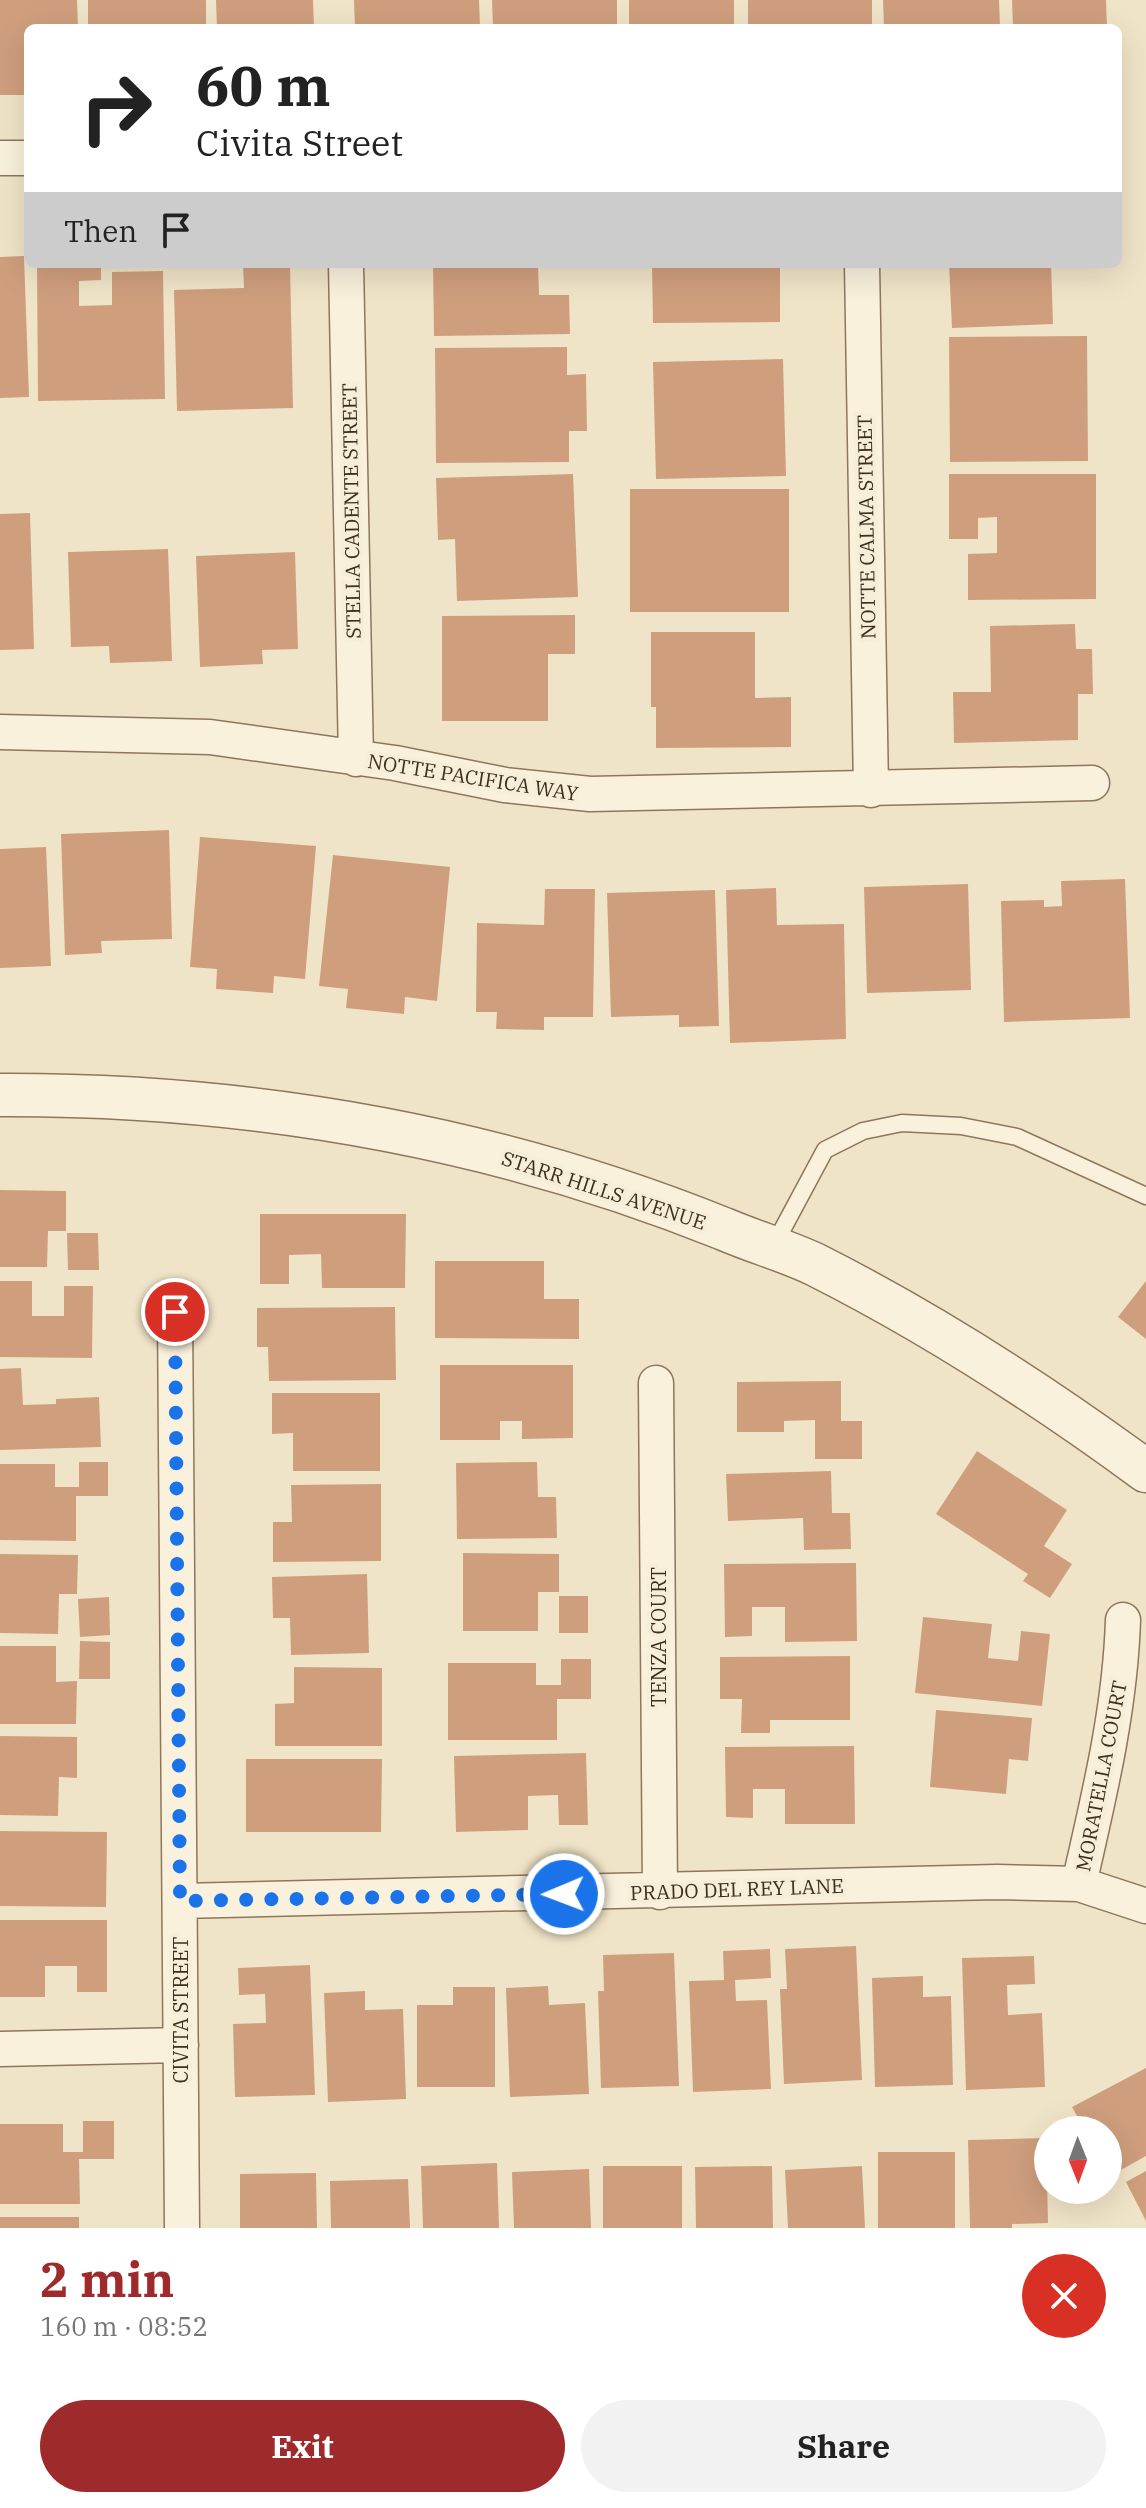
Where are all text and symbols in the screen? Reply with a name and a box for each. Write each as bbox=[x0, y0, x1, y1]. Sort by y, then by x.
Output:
text: 60 m bbox=[196, 49, 331, 121]
icon: right bbox=[64, 56, 168, 160]
text: Civita Street bbox=[196, 119, 403, 166]
icon: arrive bbox=[154, 208, 198, 252]
text: Then bbox=[64, 211, 138, 250]
street label: STELLA CADENTE STREET bbox=[335, 383, 367, 639]
street label: NOTTE CALMA STREET bbox=[851, 415, 881, 639]
street label: NOTTE PACIFICA WAY bbox=[366, 747, 581, 807]
street label: STARR HILLS AVENUE bbox=[498, 1144, 710, 1236]
pin bbox=[141, 1278, 209, 1346]
icon: arrive bbox=[153, 1290, 197, 1334]
street label: TENZA COURT bbox=[645, 1567, 672, 1707]
street label: MORATELLA COURT bbox=[1069, 1678, 1133, 1874]
position arrow bbox=[522, 1852, 606, 1936]
street label: PRADO DEL REY LANE bbox=[630, 1872, 844, 1906]
street label: CIVITA STREET bbox=[167, 1936, 194, 2084]
north arrow bbox=[1034, 2116, 1122, 2204]
map controls bbox=[1034, 2116, 1122, 2204]
text: 2 min bbox=[40, 2248, 174, 2310]
button: close bbox=[1022, 2254, 1106, 2338]
text: 160 m · 08:52 bbox=[40, 2309, 208, 2343]
button: Exit bbox=[40, 2400, 565, 2492]
button: Share bbox=[581, 2400, 1106, 2492]

